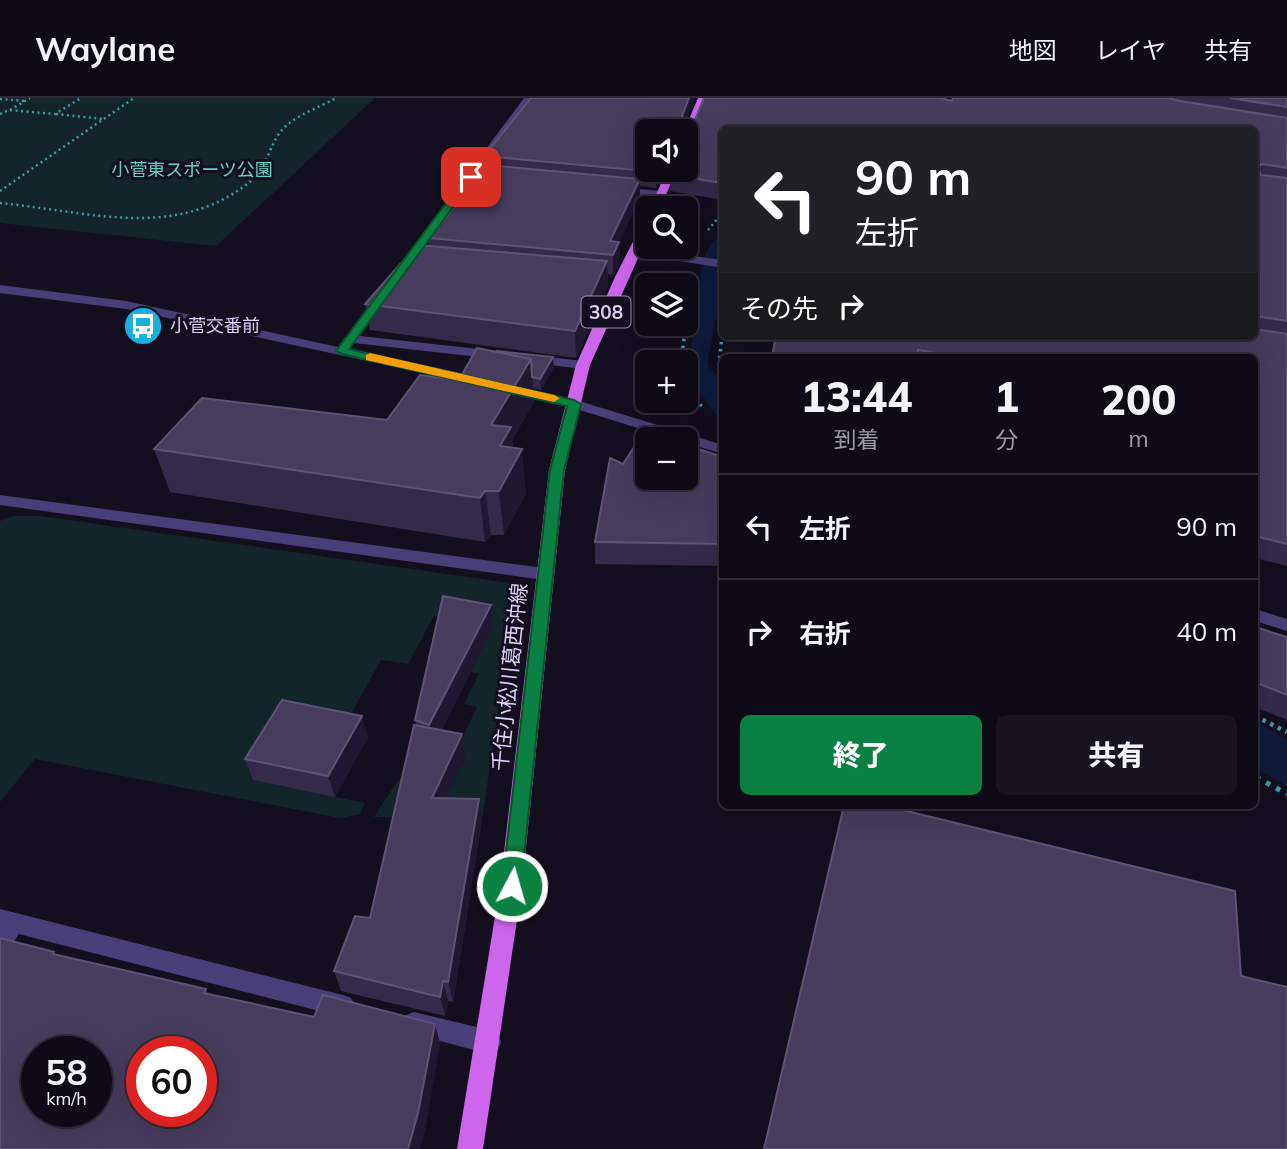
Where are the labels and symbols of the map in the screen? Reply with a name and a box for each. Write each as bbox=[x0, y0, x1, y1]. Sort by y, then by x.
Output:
pin bbox=[441, 147, 501, 207]
park label: 小菅東スポーツ公園 bbox=[111, 158, 273, 181]
road number: 308 bbox=[582, 296, 630, 328]
bus stop icon: 小菅交番前 bbox=[122, 305, 164, 347]
place label: 小菅交番前 bbox=[170, 314, 260, 337]
street label: 千住小松川葛西沖線 bbox=[486, 582, 532, 772]
position arrow bbox=[475, 849, 549, 923]
speed limit sign: 60 bbox=[126, 1036, 217, 1127]

